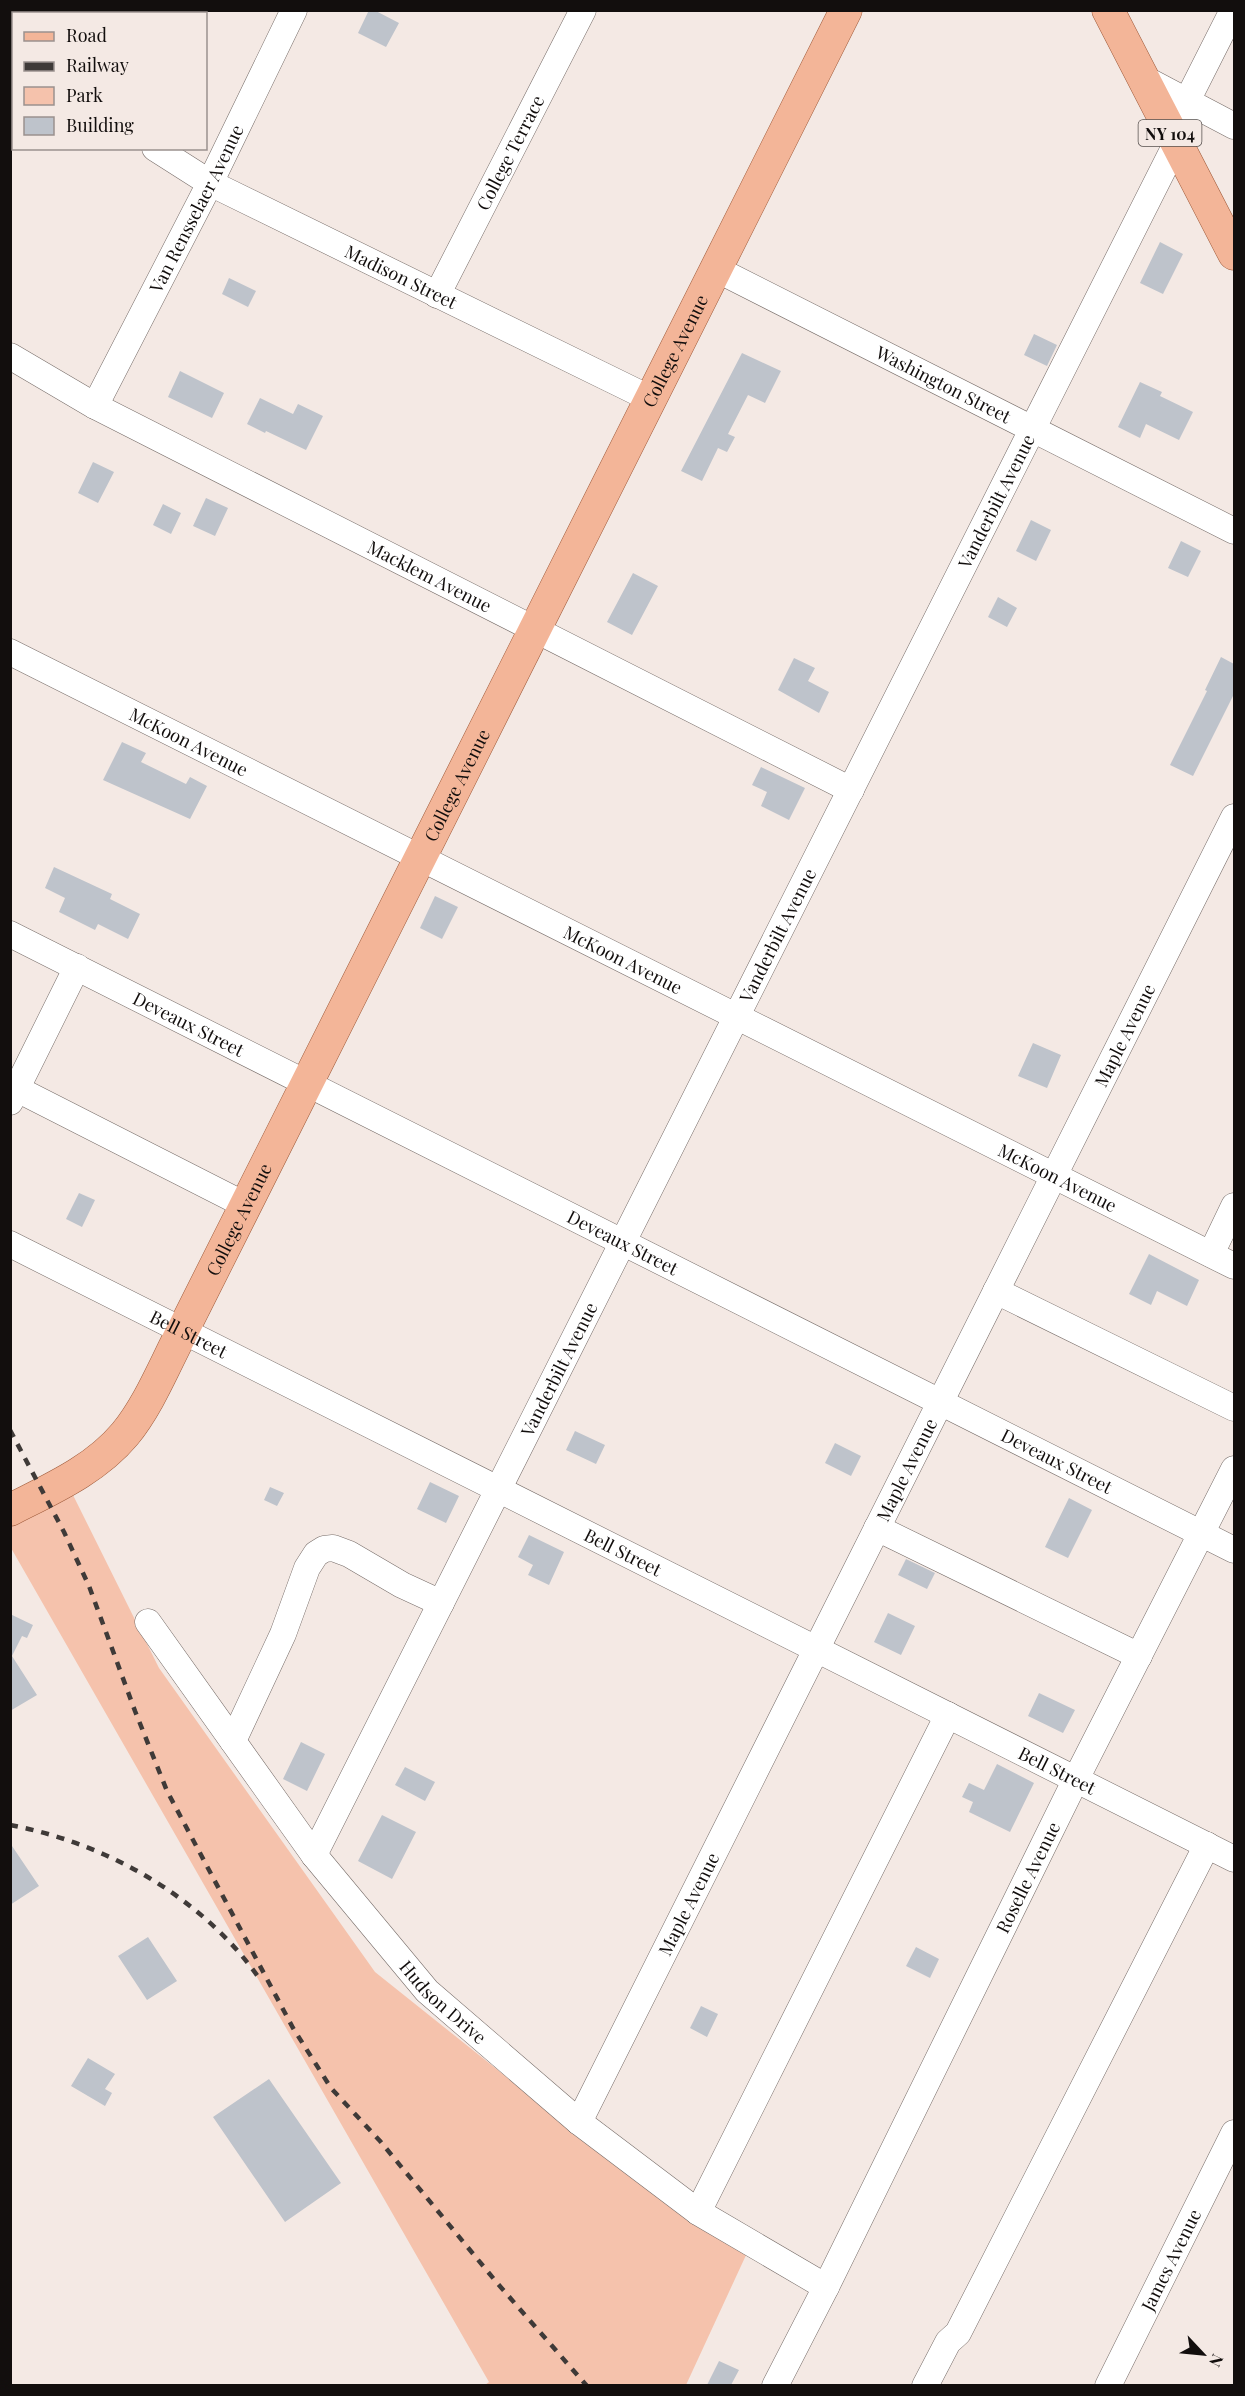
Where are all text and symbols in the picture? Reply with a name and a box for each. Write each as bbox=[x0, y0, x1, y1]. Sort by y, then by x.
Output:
legend bbox=[12, 12, 207, 150]
text: Road bbox=[66, 23, 107, 47]
text: Railway bbox=[66, 53, 129, 77]
text: Park bbox=[66, 83, 103, 107]
street label: College Terrace bbox=[471, 91, 549, 214]
text: Building bbox=[66, 113, 134, 137]
street label: Van Rensselaer Avenue bbox=[143, 120, 249, 297]
road number: NY 104 bbox=[1138, 120, 1202, 146]
street label: Madison Street bbox=[341, 239, 462, 314]
street label: College Avenue bbox=[637, 290, 713, 411]
street label: Washington Street bbox=[871, 339, 1016, 429]
street label: Vanderbilt Avenue bbox=[952, 430, 1040, 573]
street label: Macklem Avenue bbox=[364, 534, 496, 618]
street label: McKoon Avenue bbox=[125, 702, 252, 781]
street label: College Avenue bbox=[418, 725, 495, 845]
street label: Vanderbilt Avenue bbox=[733, 864, 821, 1007]
street label: McKoon Avenue bbox=[560, 920, 687, 999]
street label: Maple Avenue bbox=[1089, 980, 1160, 1091]
street label: Deveaux Street bbox=[129, 986, 249, 1062]
street label: McKoon Avenue bbox=[994, 1138, 1121, 1217]
street label: College Avenue bbox=[200, 1159, 277, 1280]
street label: Deveaux Street bbox=[563, 1204, 683, 1281]
street label: Vanderbilt Avenue bbox=[514, 1298, 603, 1441]
street label: Bell Street bbox=[146, 1304, 232, 1364]
street label: Maple Avenue bbox=[871, 1414, 942, 1525]
street label: Deveaux Street bbox=[997, 1423, 1117, 1499]
street label: Bell Street bbox=[580, 1523, 666, 1582]
street label: Bell Street bbox=[1015, 1741, 1100, 1800]
street label: Roselle Avenue bbox=[990, 1818, 1065, 1937]
street label: Maple Avenue bbox=[653, 1848, 724, 1960]
street label: Hudson Drive bbox=[394, 1955, 492, 2049]
street label: James Avenue bbox=[1135, 2205, 1206, 2316]
north arrow bbox=[1173, 2324, 1233, 2384]
text: N bbox=[1205, 2351, 1229, 2371]

